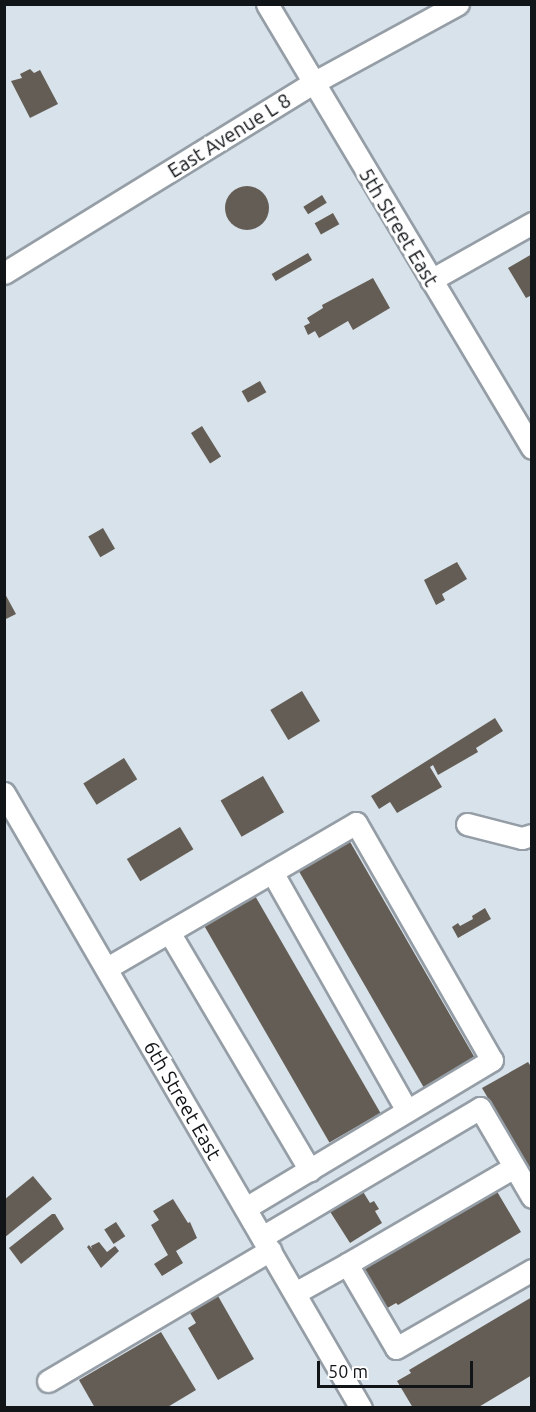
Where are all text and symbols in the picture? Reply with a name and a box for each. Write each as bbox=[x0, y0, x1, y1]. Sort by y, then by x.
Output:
street label: East Avenue L 8 bbox=[163, 88, 295, 182]
street label: 5th Street East bbox=[354, 164, 444, 290]
street label: 6th Street East bbox=[139, 1036, 227, 1164]
scale bar bbox=[320, 1349, 476, 1387]
text: 50 m bbox=[328, 1361, 368, 1381]

